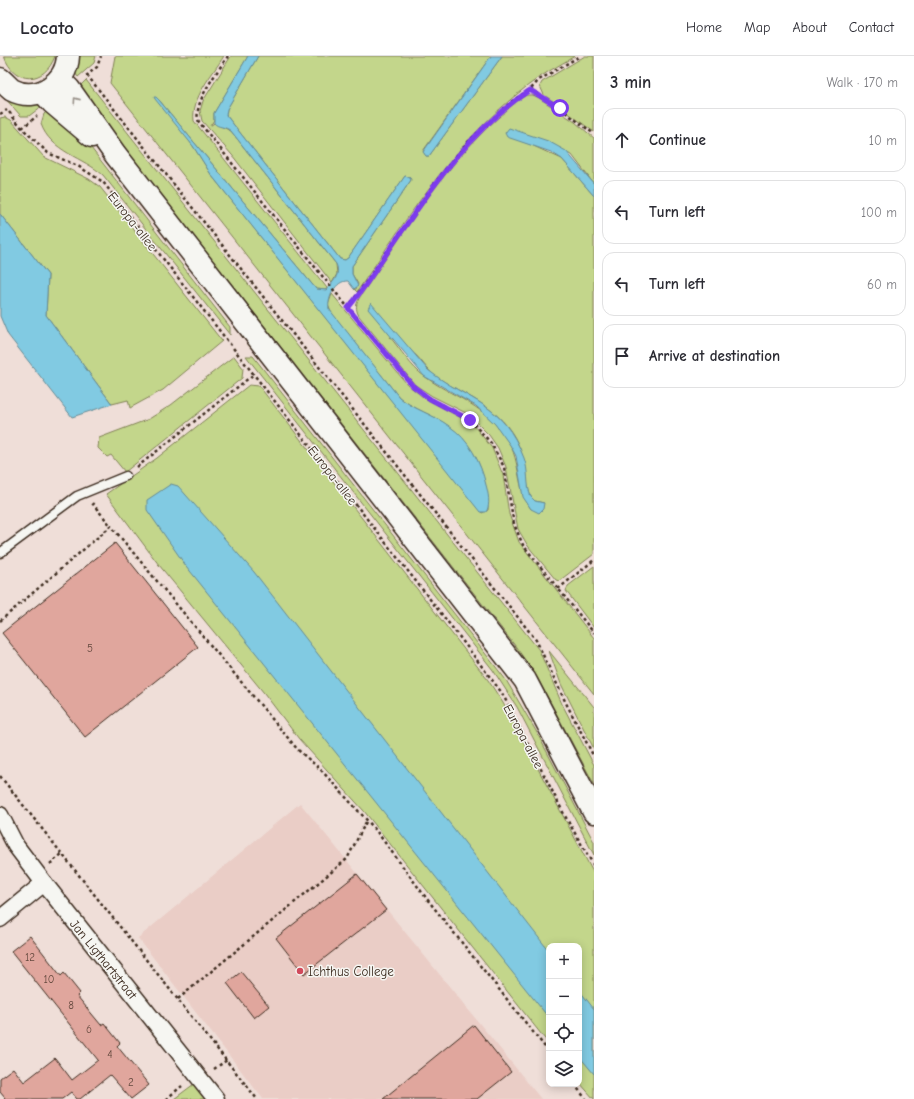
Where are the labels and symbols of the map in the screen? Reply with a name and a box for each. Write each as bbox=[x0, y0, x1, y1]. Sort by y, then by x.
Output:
one-way arrow bbox=[74, 97, 81, 104]
route start bbox=[551, 99, 569, 117]
street label: Europa-allee bbox=[105, 189, 161, 254]
route end bbox=[461, 411, 479, 429]
street label: Europa-allee bbox=[305, 443, 361, 508]
house number: 5 bbox=[87, 642, 93, 655]
street label: Europa-allee bbox=[500, 702, 547, 771]
street label: Jan Ligthartstraat bbox=[67, 917, 141, 1003]
house number: 12 bbox=[25, 951, 35, 964]
place label: Ichthus College bbox=[308, 964, 394, 979]
marker: Ichthus College bbox=[295, 966, 305, 976]
house number: 10 bbox=[43, 973, 55, 986]
house number: 8 bbox=[68, 999, 74, 1012]
house number: 6 bbox=[86, 1023, 92, 1036]
house number: 4 bbox=[107, 1048, 113, 1061]
house number: 2 bbox=[128, 1076, 134, 1089]

